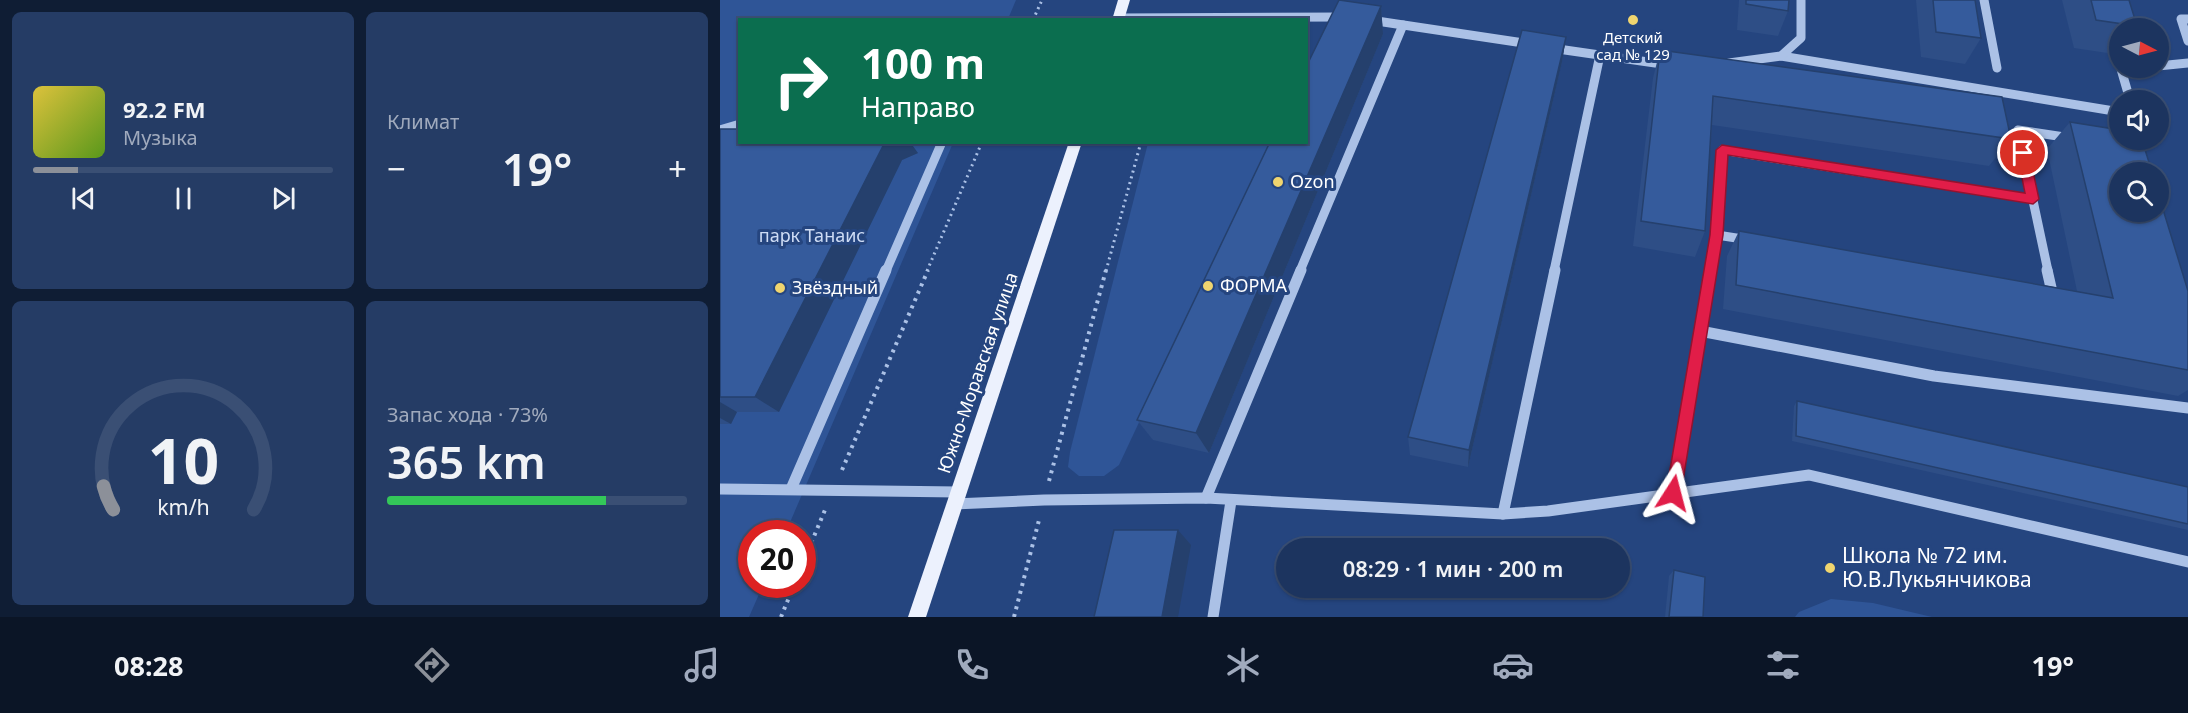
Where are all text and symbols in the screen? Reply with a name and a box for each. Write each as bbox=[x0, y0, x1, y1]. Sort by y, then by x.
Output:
marker: Детский сад № 129 bbox=[1626, 13, 1640, 27]
north arrow bbox=[2109, 18, 2169, 78]
map controls bbox=[2109, 18, 2169, 222]
place label: Детский сад № 129 bbox=[1596, 27, 1670, 64]
text: 100 m bbox=[861, 34, 985, 91]
icon: right bbox=[762, 42, 840, 120]
text: Направо bbox=[861, 88, 975, 125]
button: sound bbox=[2109, 90, 2169, 150]
text: 92.2 FM bbox=[123, 94, 205, 124]
text: Климат bbox=[387, 108, 459, 135]
text: Музыка bbox=[123, 124, 198, 151]
pin bbox=[1997, 127, 2048, 178]
icon: arrive bbox=[2006, 136, 2039, 169]
text: 19° bbox=[502, 138, 572, 199]
text: − bbox=[387, 146, 406, 191]
text: + bbox=[668, 146, 687, 191]
button: search bbox=[2109, 162, 2169, 222]
place label: Ozon bbox=[1290, 169, 1335, 193]
marker: Ozon bbox=[1271, 175, 1285, 189]
icon: previous bbox=[67, 182, 100, 215]
icon: pause bbox=[167, 182, 200, 215]
icon: next bbox=[267, 182, 300, 215]
park label: парк Танаис bbox=[759, 223, 865, 247]
street label: Южно-Моравская улица bbox=[931, 269, 1023, 476]
place label: ФОРМА bbox=[1220, 273, 1288, 297]
place label: Звёздный bbox=[792, 275, 878, 299]
marker: ФОРМА bbox=[1201, 279, 1215, 293]
marker: Звёздный bbox=[773, 281, 787, 295]
text: Запас хода · 73% bbox=[387, 401, 548, 428]
text: 10 bbox=[147, 417, 219, 502]
text: 365 km bbox=[387, 431, 546, 492]
position arrow bbox=[1641, 461, 1705, 525]
text: km/h bbox=[157, 492, 209, 521]
speed limit sign: 20 bbox=[738, 520, 816, 598]
place label: Школа № 72 им. Ю.В.Лукьянчикова bbox=[1842, 541, 2032, 593]
text: 08:29 · 1 мин · 200 m bbox=[1343, 553, 1563, 583]
marker: Школа № 72 им. Ю.В.Лукьянчикова bbox=[1823, 561, 1837, 575]
icon: directions bbox=[411, 644, 453, 686]
icon: music bbox=[681, 644, 723, 686]
icon: phone bbox=[951, 644, 993, 686]
icon: climate bbox=[1222, 644, 1264, 686]
icon: car bbox=[1492, 644, 1534, 686]
icon: filters bbox=[1762, 644, 1804, 686]
text: 08:28 bbox=[114, 647, 183, 684]
text: 19° bbox=[2032, 647, 2074, 684]

